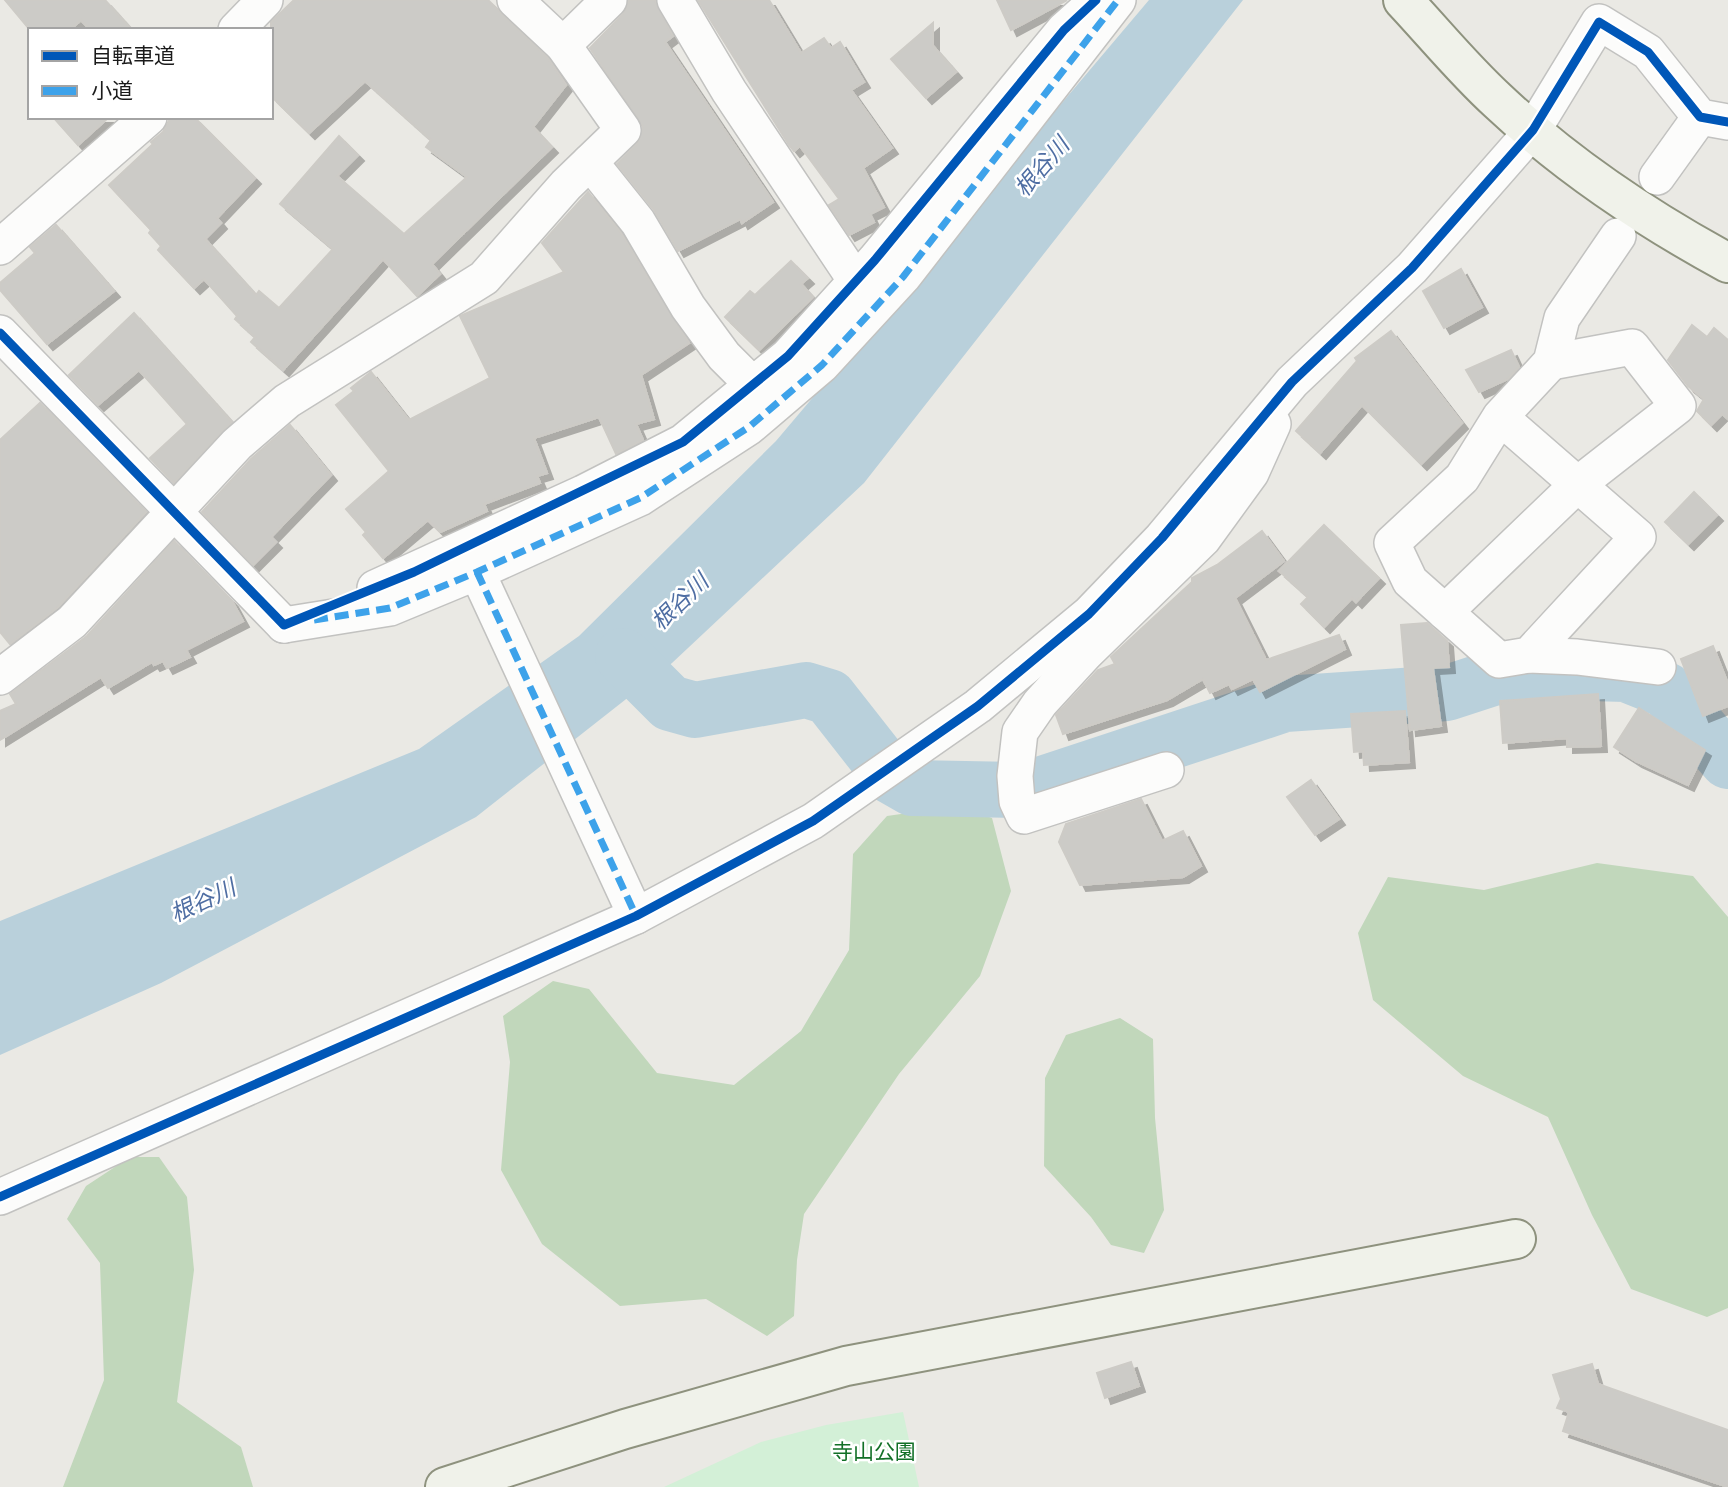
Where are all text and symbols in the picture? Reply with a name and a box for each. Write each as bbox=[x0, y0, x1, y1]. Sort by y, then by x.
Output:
legend bbox=[28, 28, 273, 119]
text: 自転車道 bbox=[91, 41, 175, 71]
text: 小道 bbox=[91, 76, 133, 106]
water label: 根谷川 bbox=[1007, 128, 1079, 204]
water label: 根谷川 bbox=[644, 564, 718, 638]
water label: 根谷川 bbox=[165, 870, 244, 931]
park label: 寺山公園 bbox=[832, 1437, 916, 1467]

